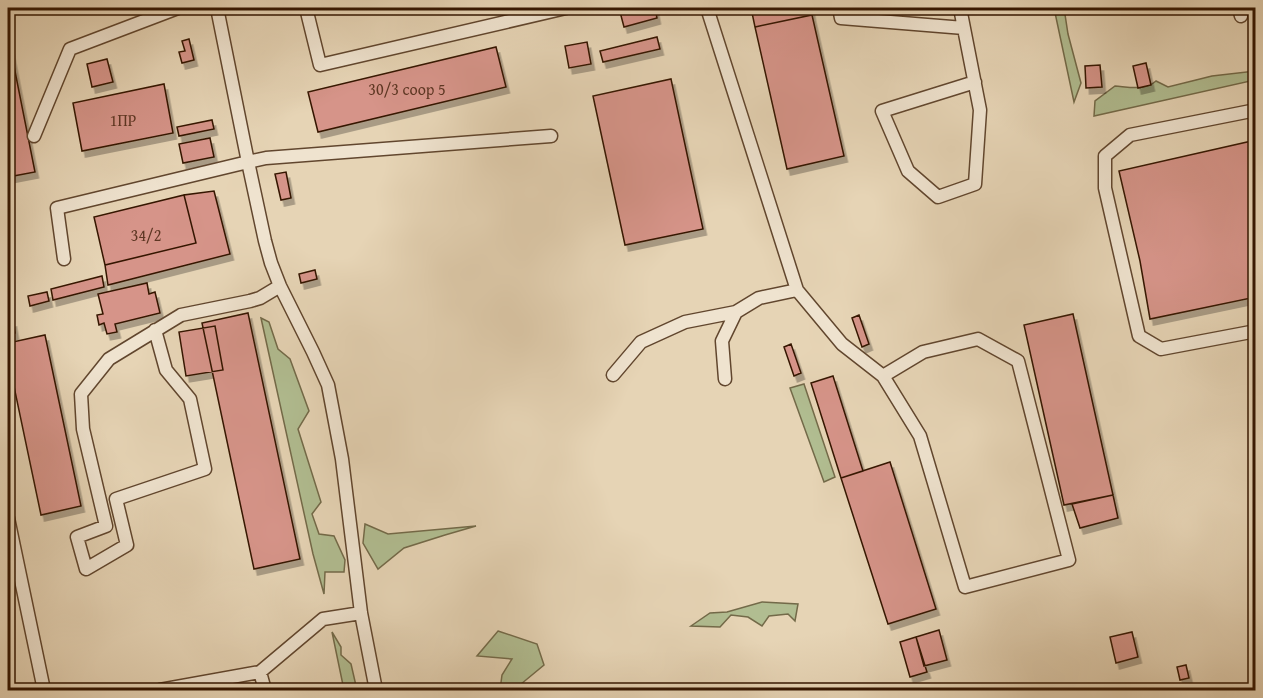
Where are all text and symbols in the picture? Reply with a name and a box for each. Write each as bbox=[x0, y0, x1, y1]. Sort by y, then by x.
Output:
house number: 30/3 соор 5 bbox=[368, 77, 446, 101]
house number: 1ПР bbox=[110, 108, 136, 132]
house number: 34/2 bbox=[131, 223, 161, 247]

